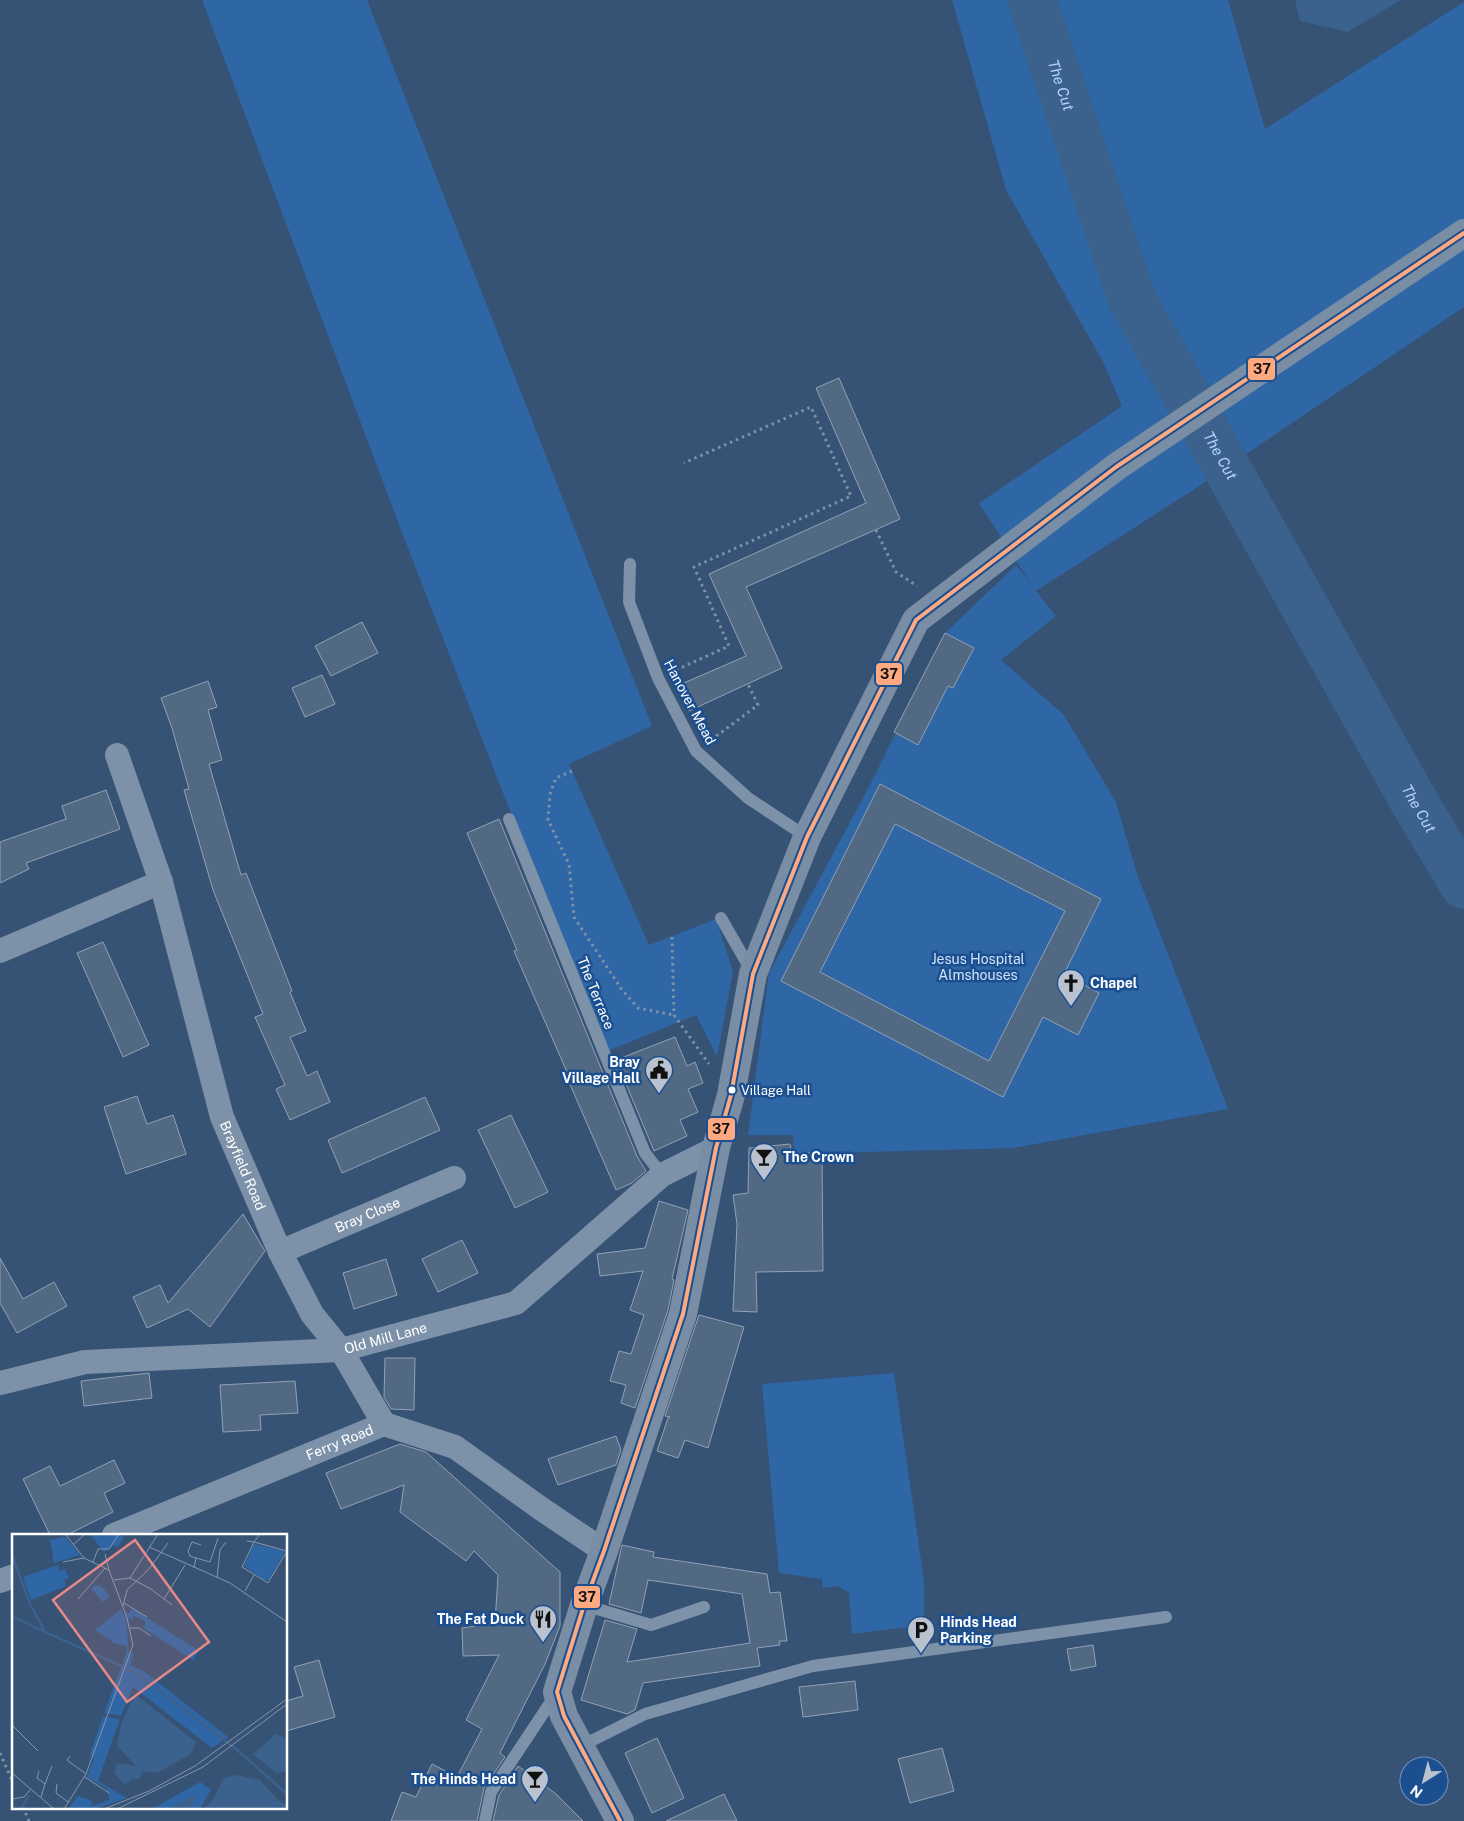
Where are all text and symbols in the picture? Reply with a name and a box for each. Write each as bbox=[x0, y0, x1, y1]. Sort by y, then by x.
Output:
water label: The Cut bbox=[1045, 57, 1078, 113]
line badge: 37 bbox=[1247, 357, 1276, 381]
text: 37 bbox=[1253, 361, 1271, 377]
water label: The Cut bbox=[1200, 428, 1241, 483]
street label: Hanover Mead bbox=[661, 657, 719, 747]
line badge: 37 bbox=[875, 662, 903, 686]
text: 37 bbox=[880, 666, 898, 682]
water label: The Cut bbox=[1398, 781, 1440, 836]
park label: Jesus Hospital Almshouses bbox=[931, 951, 1025, 983]
street label: The Terrace bbox=[574, 954, 618, 1032]
church icon: Chapel bbox=[1056, 968, 1086, 1007]
place label: Chapel bbox=[1090, 975, 1138, 991]
place label: Bray Village Hall bbox=[562, 1054, 640, 1086]
public building icon: Bray Village Hall bbox=[644, 1055, 674, 1094]
place label: Village Hall bbox=[741, 1083, 811, 1098]
marker: Village Hall bbox=[727, 1085, 737, 1095]
line badge: 37 bbox=[707, 1117, 736, 1141]
street label: Brayfield Road bbox=[217, 1119, 269, 1213]
text: 37 bbox=[712, 1121, 730, 1137]
bar icon: The Crown bbox=[749, 1142, 779, 1181]
place label: The Crown bbox=[783, 1149, 854, 1165]
street label: Bray Close bbox=[332, 1194, 403, 1236]
street label: Old Mill Lane bbox=[342, 1319, 429, 1357]
street label: Ferry Road bbox=[304, 1421, 376, 1463]
inset map bbox=[12, 1534, 288, 1808]
line badge: 37 bbox=[573, 1585, 601, 1609]
text: 37 bbox=[578, 1589, 596, 1605]
restaurant icon: The Fat Duck bbox=[528, 1604, 558, 1643]
place label: The Fat Duck bbox=[437, 1611, 524, 1627]
place label: Hinds Head Parking bbox=[940, 1614, 1017, 1646]
parking icon: Hinds Head Parking bbox=[906, 1615, 936, 1654]
north arrow bbox=[1399, 1756, 1449, 1806]
bar icon: The Hinds Head bbox=[520, 1764, 550, 1803]
place label: The Hinds Head bbox=[411, 1771, 516, 1787]
text: N bbox=[1407, 1782, 1425, 1801]

